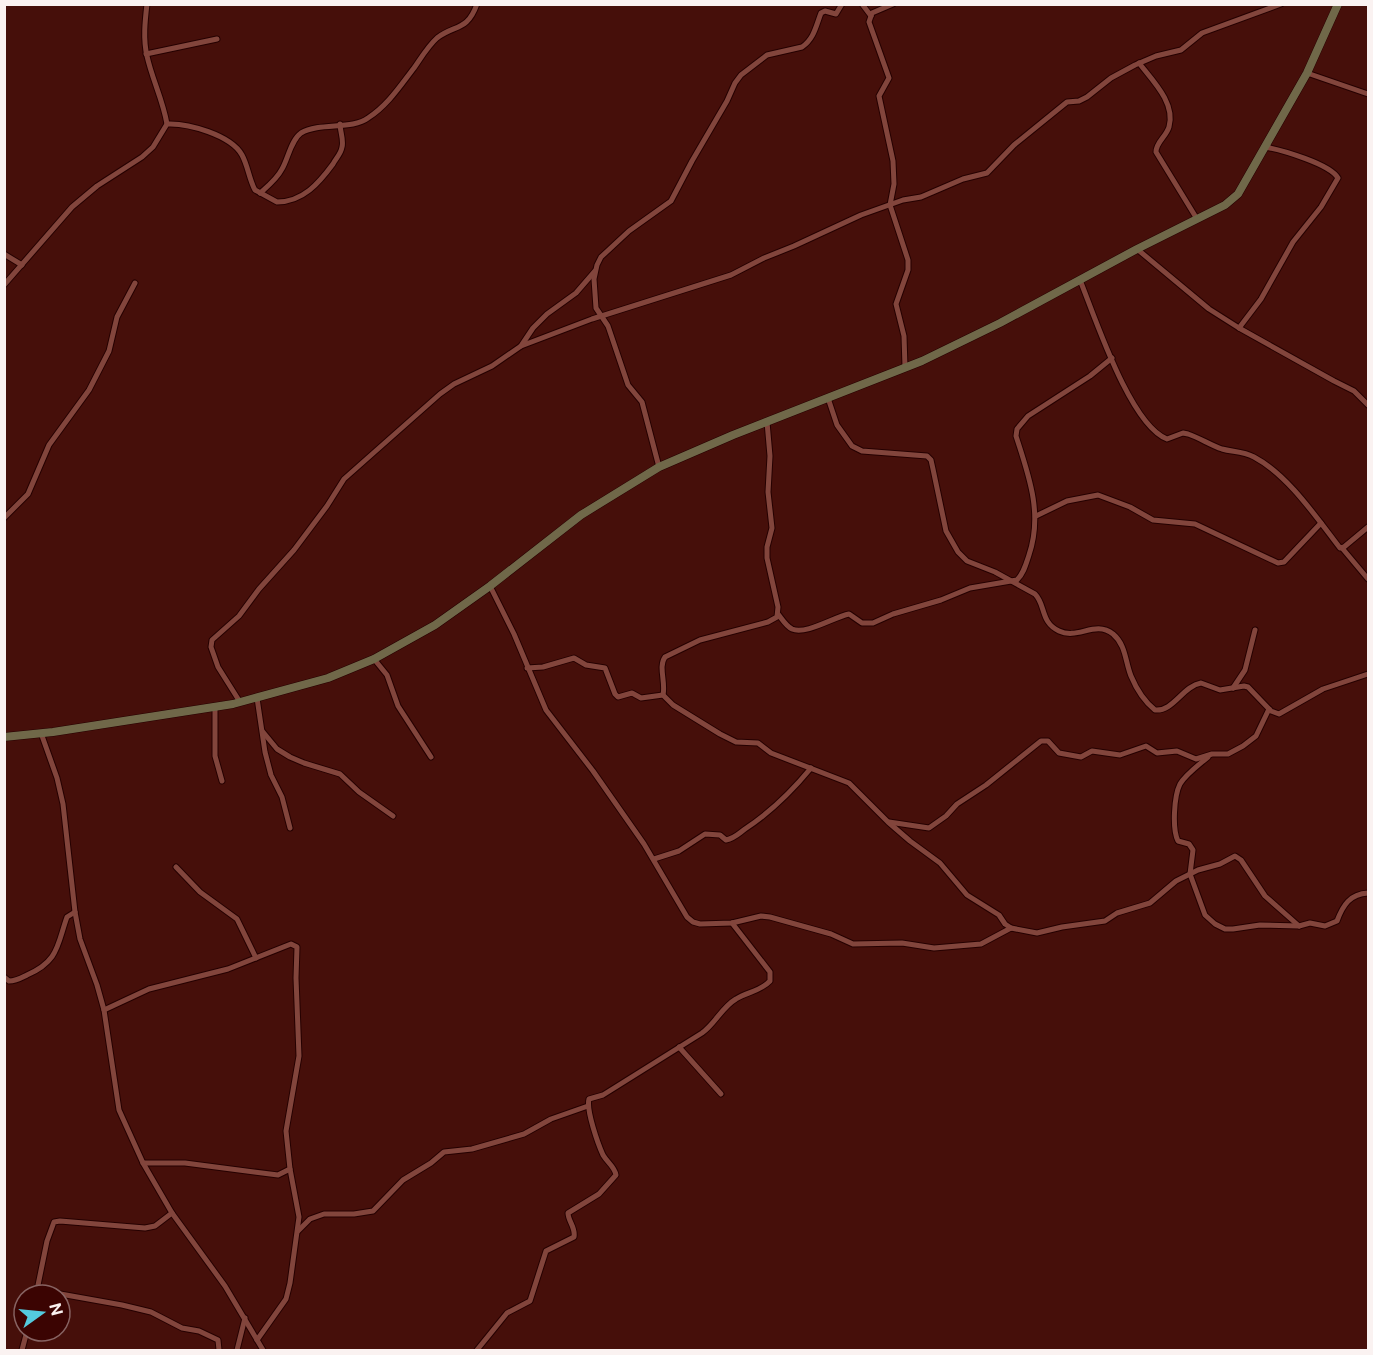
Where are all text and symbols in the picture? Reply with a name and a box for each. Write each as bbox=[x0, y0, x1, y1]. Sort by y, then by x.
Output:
north arrow bbox=[12, 1283, 72, 1343]
text: N bbox=[45, 1301, 67, 1318]

